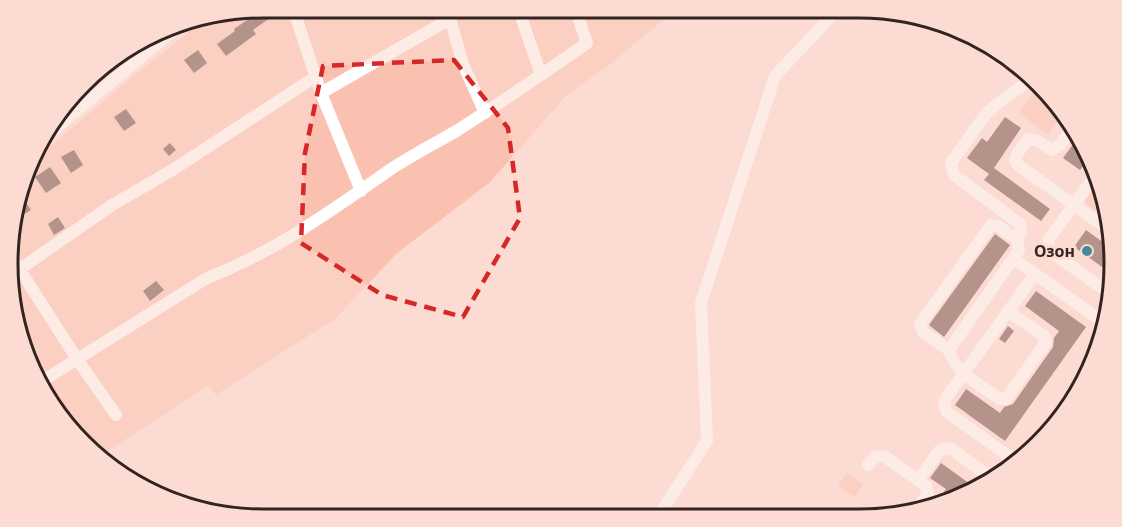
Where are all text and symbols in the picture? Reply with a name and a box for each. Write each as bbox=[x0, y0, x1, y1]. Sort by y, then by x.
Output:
place label: Озон bbox=[1034, 240, 1075, 262]
marker: Озон bbox=[1080, 244, 1094, 258]

